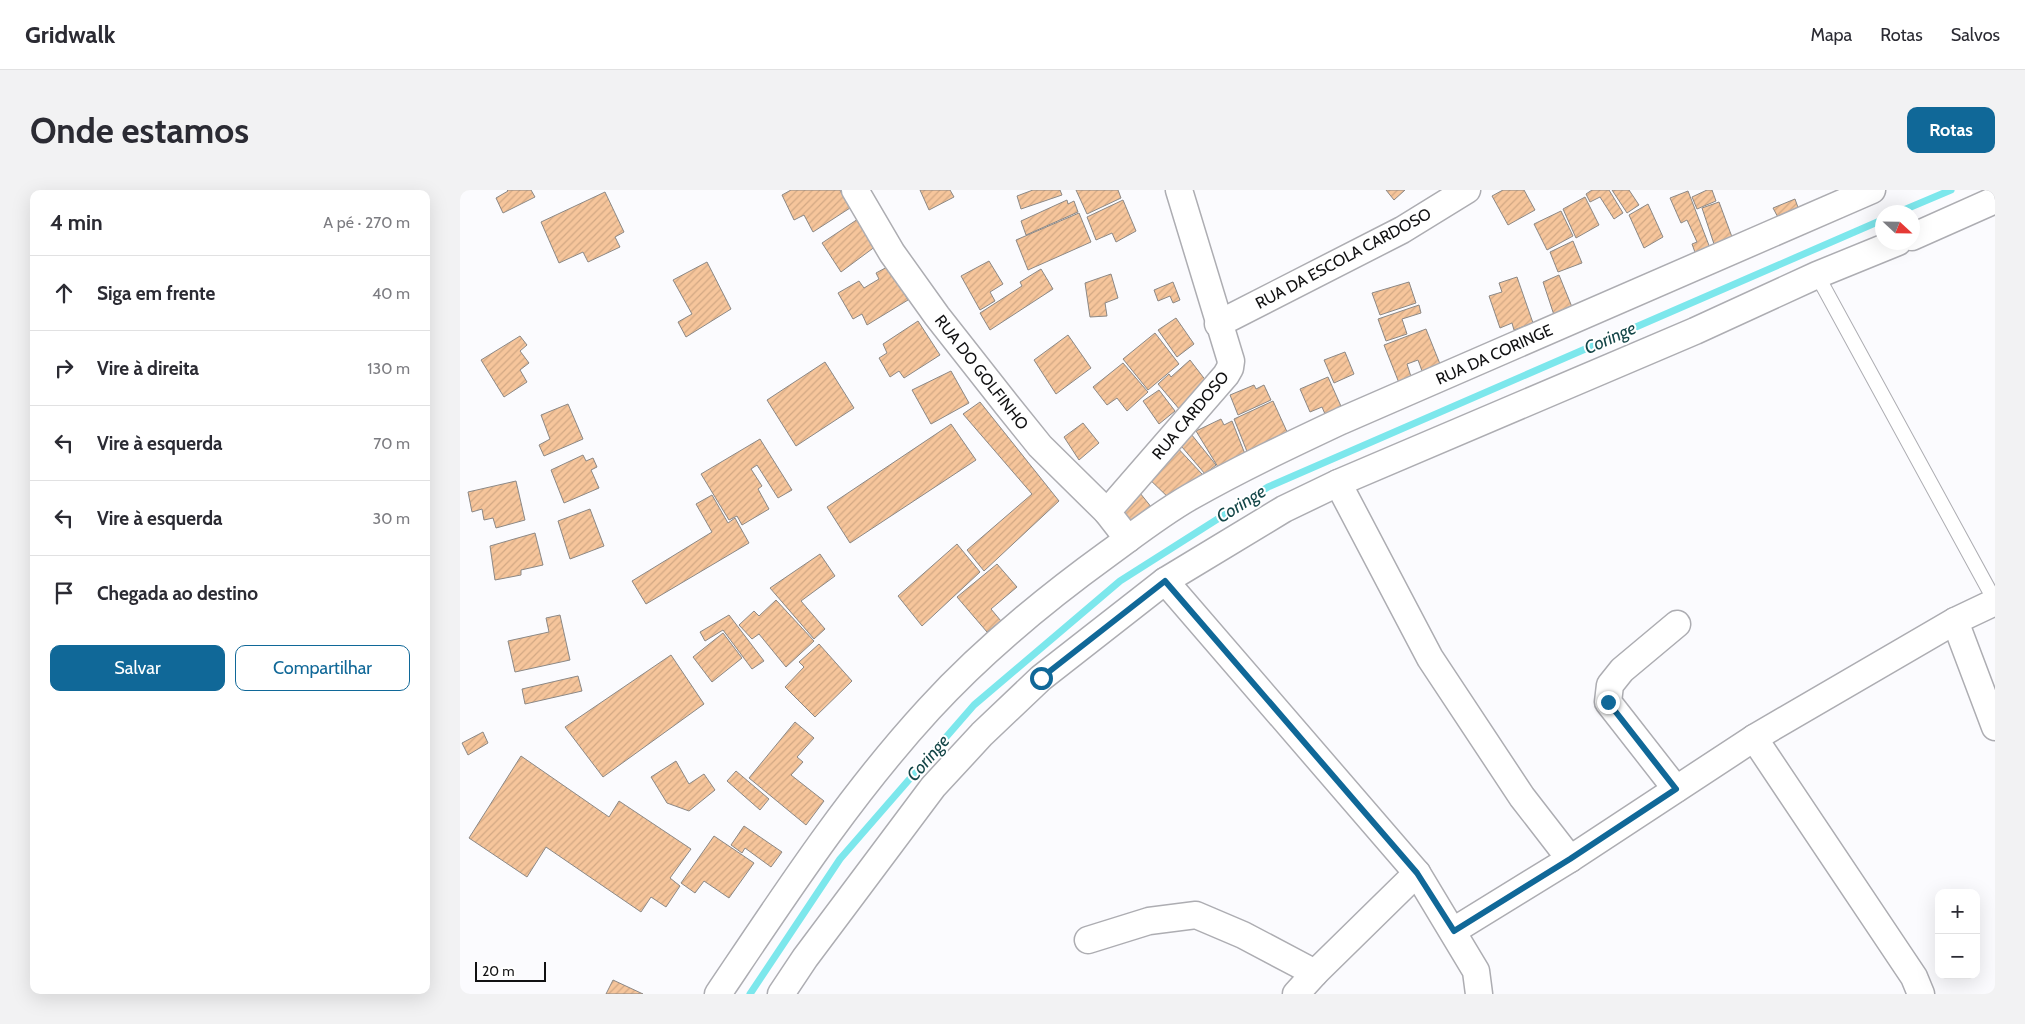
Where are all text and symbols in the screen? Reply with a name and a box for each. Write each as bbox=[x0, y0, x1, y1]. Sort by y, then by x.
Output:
text: Gridwalk bbox=[25, 20, 115, 49]
text: Mapa bbox=[1810, 24, 1852, 46]
text: Rotas bbox=[1880, 24, 1923, 46]
text: Salvos bbox=[1951, 24, 2000, 46]
button: Rotas bbox=[1907, 107, 1995, 153]
text: Onde estamos bbox=[30, 109, 249, 152]
street label: RUA DA ESCOLA CARDOSO bbox=[1252, 204, 1434, 313]
north arrow bbox=[1875, 205, 1920, 250]
text: 4 min bbox=[50, 210, 103, 235]
text: A pé · 270 m bbox=[323, 213, 410, 232]
icon: ahead bbox=[50, 279, 78, 307]
text: Siga em frente bbox=[97, 282, 215, 305]
text: 40 m bbox=[372, 284, 410, 303]
street label: RUA DO GOLFINHO bbox=[931, 311, 1032, 433]
water label: Coringe bbox=[1581, 317, 1639, 359]
street label: RUA DA CORINGE bbox=[1433, 320, 1556, 389]
icon: right bbox=[50, 354, 78, 382]
text: Vire à direita bbox=[97, 357, 199, 380]
text: 130 m bbox=[367, 359, 410, 378]
street label: RUA CARDOSO bbox=[1148, 367, 1233, 463]
icon: left bbox=[50, 429, 78, 457]
text: Vire à esquerda bbox=[97, 432, 223, 455]
text: 70 m bbox=[373, 434, 410, 453]
water label: Coringe bbox=[1212, 480, 1270, 528]
icon: left bbox=[50, 504, 78, 532]
text: Vire à esquerda bbox=[97, 507, 223, 530]
text: 30 m bbox=[373, 509, 410, 528]
icon: arrive bbox=[50, 579, 78, 607]
text: Chegada ao destino bbox=[97, 582, 258, 605]
button: Salvar bbox=[50, 645, 225, 691]
button: Compartilhar bbox=[235, 645, 410, 691]
route start bbox=[1030, 667, 1053, 690]
route end bbox=[1597, 691, 1620, 714]
water label: Coringe bbox=[902, 730, 954, 786]
map controls bbox=[1935, 889, 1980, 979]
button: + bbox=[1935, 889, 1980, 934]
button: − bbox=[1935, 934, 1980, 979]
scale bar bbox=[475, 959, 546, 982]
text: 20 m bbox=[482, 962, 515, 980]

